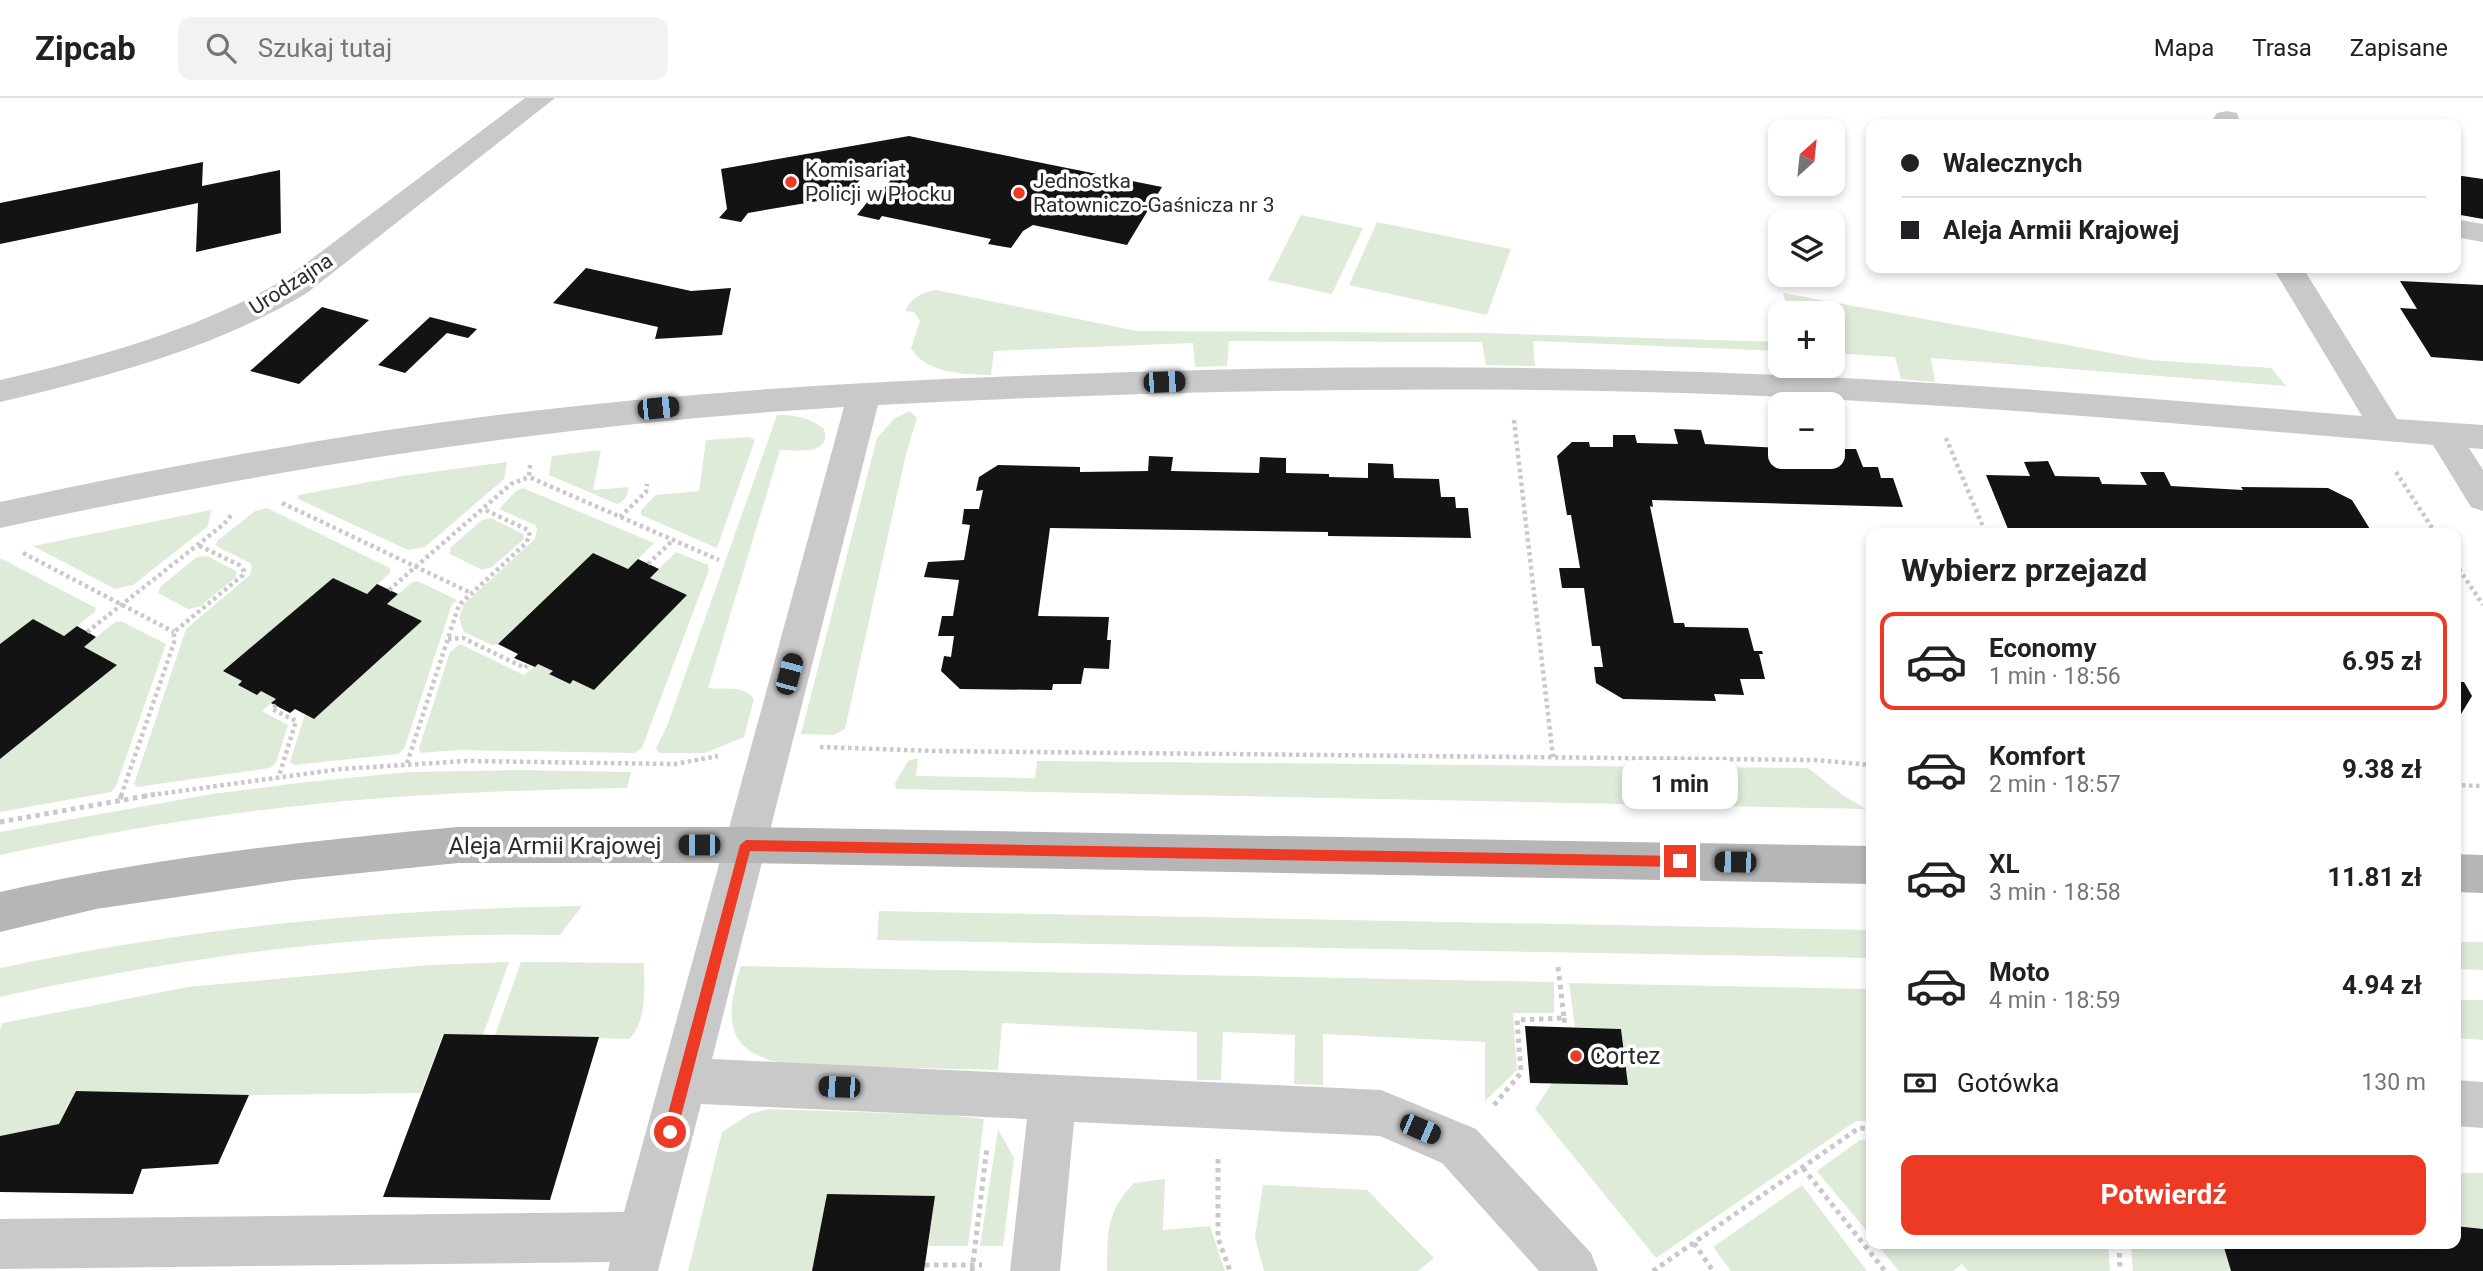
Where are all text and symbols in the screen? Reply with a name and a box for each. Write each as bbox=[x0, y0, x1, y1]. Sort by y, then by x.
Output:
search box bbox=[178, 17, 668, 80]
text: Zipcab bbox=[35, 29, 136, 68]
icon: search bbox=[202, 29, 240, 67]
text: Szukaj tutaj bbox=[258, 33, 392, 63]
text: Mapa bbox=[2154, 34, 2214, 62]
text: Trasa bbox=[2252, 34, 2312, 62]
text: Zapisane bbox=[2350, 34, 2448, 62]
north arrow bbox=[1768, 119, 1844, 196]
map controls bbox=[1768, 119, 1845, 469]
text: Walecznych bbox=[1943, 148, 2083, 178]
place label: Komisariat Policji w Płocku bbox=[805, 158, 952, 206]
place label: Jednostka Ratowniczo-Gaśnicza nr 3 bbox=[1033, 169, 1275, 217]
marker: Komisariat Policji w Płocku bbox=[783, 174, 799, 190]
marker: Jednostka Ratowniczo-Gaśnicza nr 3 bbox=[1011, 185, 1027, 201]
button: layers bbox=[1768, 210, 1845, 287]
text: Aleja Armii Krajowej bbox=[1943, 215, 2179, 245]
street label: Urodzajna bbox=[245, 248, 337, 320]
button: + bbox=[1768, 301, 1845, 378]
car bbox=[1143, 371, 1186, 393]
button: − bbox=[1768, 392, 1845, 469]
car bbox=[637, 395, 680, 421]
text: Wybierz przejazd bbox=[1901, 551, 2147, 589]
icon: car bbox=[1905, 630, 1968, 693]
text: Economy bbox=[1989, 633, 2096, 663]
text: 6.95 zł bbox=[2342, 646, 2422, 676]
car bbox=[774, 651, 805, 697]
text: 1 min · 18:56 bbox=[1989, 663, 2121, 690]
icon: car bbox=[1905, 738, 1968, 801]
text: Komfort bbox=[1989, 741, 2085, 771]
text: 9.38 zł bbox=[2342, 754, 2422, 784]
callout: 1 min bbox=[1622, 760, 1738, 808]
text: 1 min bbox=[1651, 771, 1709, 798]
text: 2 min · 18:57 bbox=[1989, 771, 2121, 798]
street label: Aleja Armii Krajowej bbox=[448, 832, 662, 860]
car bbox=[679, 835, 721, 856]
route end bbox=[1664, 845, 1696, 877]
icon: car bbox=[1905, 846, 1968, 909]
text: XL bbox=[1989, 849, 2020, 879]
car bbox=[1714, 851, 1757, 873]
text: 11.81 zł bbox=[2327, 862, 2422, 892]
text: 3 min · 18:58 bbox=[1989, 879, 2121, 906]
icon: car bbox=[1905, 954, 1968, 1017]
text: Moto bbox=[1989, 957, 2050, 987]
text: 4.94 zł bbox=[2342, 970, 2422, 1000]
text: 4 min · 18:59 bbox=[1989, 987, 2121, 1014]
place label: Cortez bbox=[1590, 1042, 1661, 1070]
marker: Cortez bbox=[1568, 1048, 1584, 1064]
icon: cash bbox=[1901, 1064, 1939, 1102]
text: Gotówka bbox=[1957, 1068, 2059, 1098]
text: 130 m bbox=[2361, 1069, 2426, 1096]
car bbox=[818, 1076, 861, 1098]
car bbox=[1397, 1111, 1444, 1147]
route start bbox=[654, 1116, 686, 1148]
button: Potwierdź bbox=[1901, 1155, 2426, 1235]

